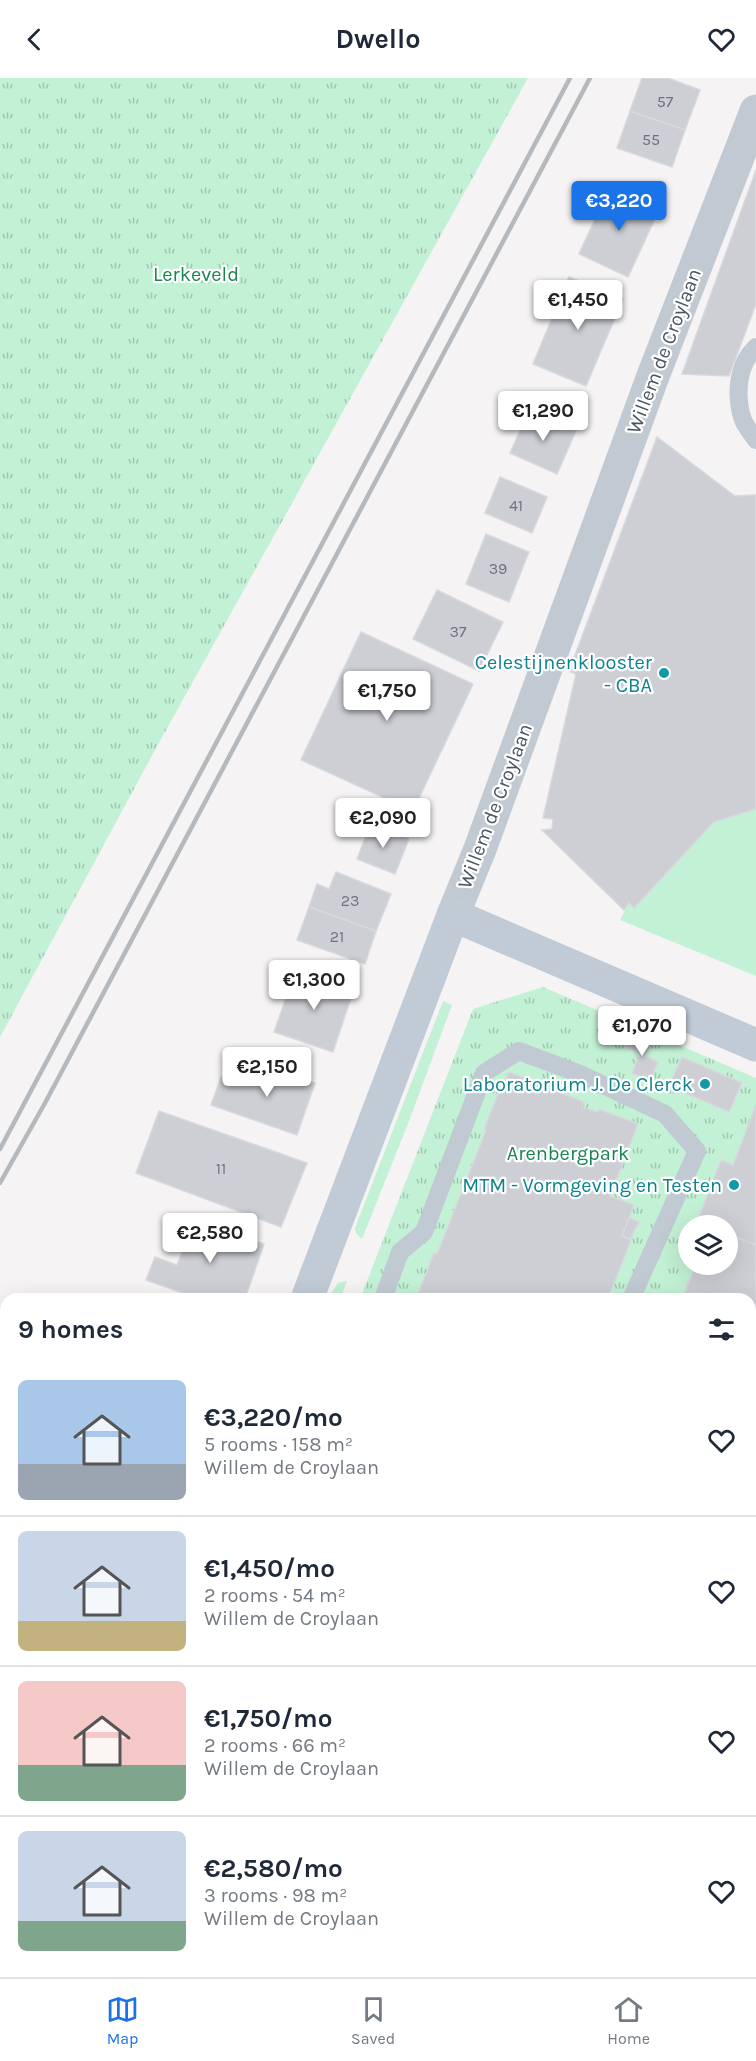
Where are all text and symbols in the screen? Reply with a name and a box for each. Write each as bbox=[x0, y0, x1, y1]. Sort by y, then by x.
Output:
icon: back bbox=[18, 23, 51, 56]
text: Dwello bbox=[335, 23, 421, 55]
icon: heart bbox=[705, 23, 738, 56]
house number: 57 bbox=[657, 92, 674, 111]
house number: 55 bbox=[642, 130, 660, 149]
pin: €3,220 bbox=[570, 181, 668, 232]
text: €3,220 bbox=[585, 189, 653, 212]
park label: Lerkeveld bbox=[153, 263, 239, 286]
street label: Willem de Croylaan bbox=[622, 265, 706, 437]
pin: €1,450 bbox=[529, 280, 627, 331]
text: €1,450 bbox=[547, 288, 609, 311]
pin: €1,290 bbox=[494, 391, 592, 442]
text: €1,290 bbox=[512, 399, 574, 422]
house number: 41 bbox=[509, 496, 523, 515]
house number: 39 bbox=[489, 559, 507, 578]
house number: 37 bbox=[450, 622, 467, 641]
place label: Celestijnenklooster - CBA bbox=[475, 651, 653, 697]
marker: Celestijnenklooster - CBA bbox=[657, 666, 671, 680]
pin: €1,750 bbox=[338, 671, 436, 722]
text: €1,750 bbox=[357, 679, 417, 702]
street label: Willem de Croylaan bbox=[453, 720, 537, 892]
pin: €2,090 bbox=[334, 798, 432, 849]
text: €2,090 bbox=[349, 806, 417, 829]
house number: 23 bbox=[341, 891, 359, 910]
house number: 21 bbox=[330, 927, 344, 946]
pin: €1,300 bbox=[265, 960, 363, 1011]
text: €1,300 bbox=[283, 968, 345, 991]
pin: €1,070 bbox=[593, 1006, 691, 1057]
text: €1,070 bbox=[612, 1014, 672, 1037]
pin: €2,150 bbox=[218, 1047, 316, 1098]
text: €2,150 bbox=[236, 1055, 298, 1078]
place label: Laboratorium J. De Clerck bbox=[463, 1073, 693, 1096]
marker: Laboratorium J. De Clerck bbox=[698, 1077, 712, 1091]
park label: Arenbergpark bbox=[507, 1142, 629, 1165]
house number: 11 bbox=[216, 1159, 226, 1178]
place label: MTM - Vormgeving en Testen bbox=[462, 1174, 722, 1197]
marker: MTM - Vormgeving en Testen bbox=[727, 1178, 741, 1192]
pin: €2,580 bbox=[161, 1213, 259, 1264]
map controls bbox=[678, 1215, 738, 1275]
button: layers bbox=[678, 1215, 738, 1275]
text: €2,580 bbox=[176, 1221, 244, 1244]
icon: filters bbox=[705, 1313, 738, 1346]
text: 9 homes bbox=[18, 1314, 124, 1345]
text: €3,220/mo bbox=[204, 1402, 343, 1433]
icon: home bbox=[66, 1404, 138, 1476]
icon: heart bbox=[705, 1424, 738, 1457]
text: 5 rooms · 158 m² bbox=[204, 1433, 353, 1456]
text: Willem de Croylaan bbox=[204, 1456, 379, 1479]
text: €1,450/mo bbox=[204, 1553, 335, 1584]
icon: home bbox=[66, 1555, 138, 1627]
icon: heart bbox=[705, 1575, 738, 1608]
text: 2 rooms · 54 m² bbox=[204, 1584, 346, 1607]
text: Willem de Croylaan bbox=[204, 1607, 379, 1630]
text: €1,750/mo bbox=[204, 1703, 332, 1734]
icon: home bbox=[66, 1705, 138, 1777]
icon: heart bbox=[705, 1725, 738, 1758]
text: 2 rooms · 66 m² bbox=[204, 1734, 346, 1757]
text: Willem de Croylaan bbox=[204, 1757, 379, 1780]
text: €2,580/mo bbox=[204, 1853, 343, 1884]
icon: home bbox=[66, 1855, 138, 1927]
icon: heart bbox=[705, 1875, 738, 1908]
text: 3 rooms · 98 m² bbox=[204, 1884, 347, 1907]
text: Willem de Croylaan bbox=[204, 1907, 379, 1930]
tab: Map bbox=[106, 1993, 139, 2048]
tab: Saved bbox=[351, 1993, 395, 2048]
tab: Home bbox=[607, 1993, 650, 2048]

